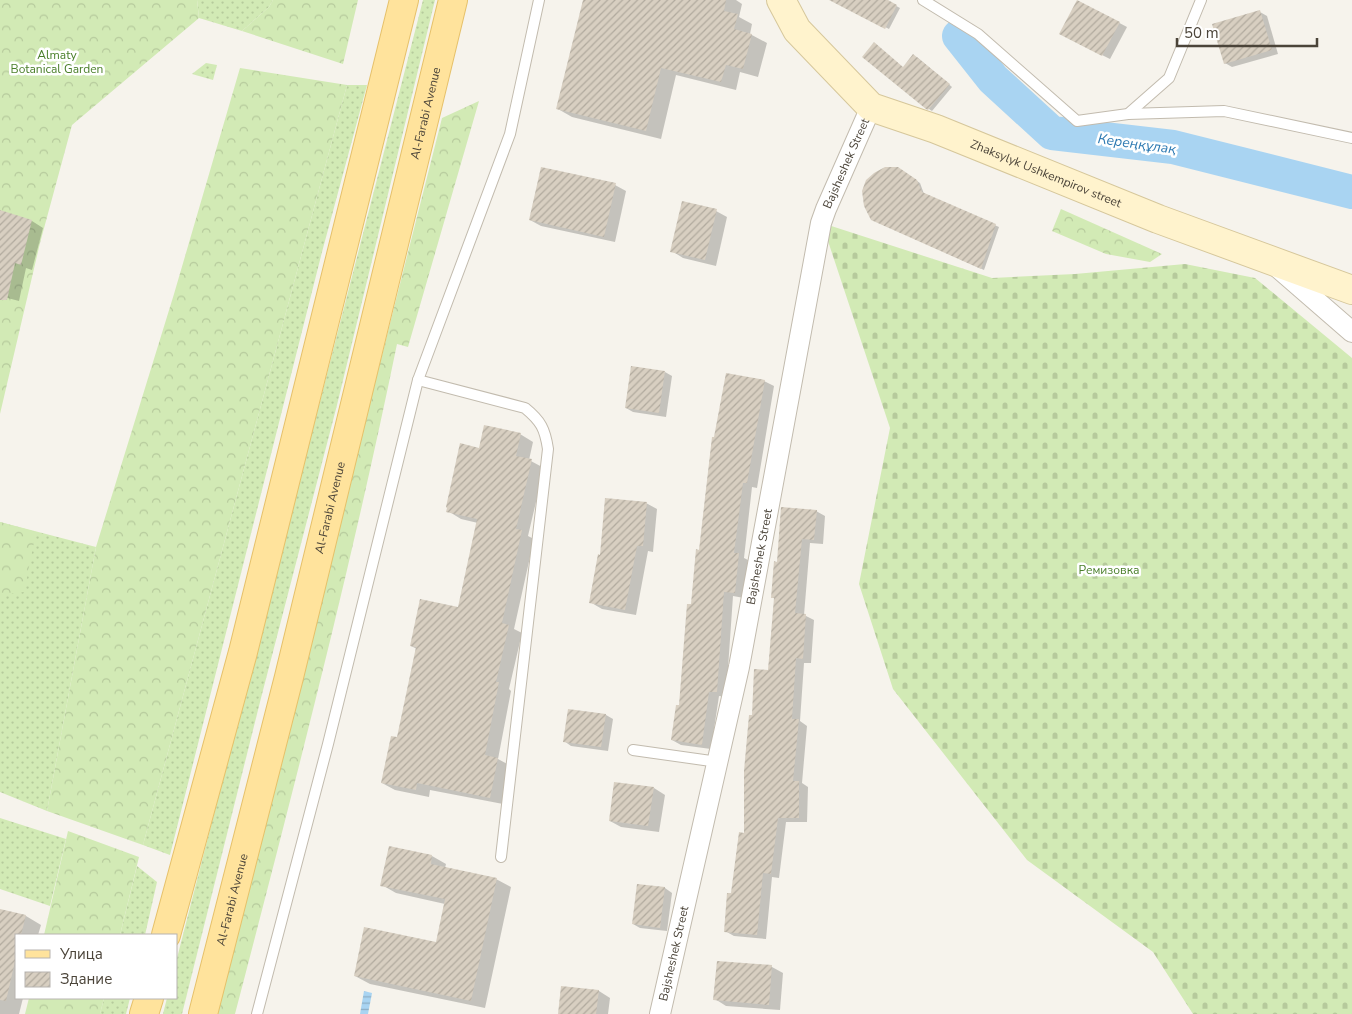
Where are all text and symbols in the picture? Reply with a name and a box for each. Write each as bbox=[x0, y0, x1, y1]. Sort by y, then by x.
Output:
scale bar bbox=[1177, 15, 1317, 47]
text: 50 m bbox=[1184, 23, 1219, 43]
park label: Almaty Botanical Garden bbox=[11, 47, 103, 77]
street label: Al-Farabi Avenue bbox=[407, 65, 444, 161]
street label: Bajsheshek Street bbox=[819, 115, 873, 211]
water label: Кереңқұлақ bbox=[1097, 129, 1178, 159]
street label: Zhaksylyk Ushkempirov street bbox=[968, 136, 1125, 212]
street label: Al-Farabi Avenue bbox=[311, 460, 349, 555]
street label: Bajsheshek Street bbox=[743, 507, 776, 606]
park label: Ремизовка bbox=[1079, 562, 1139, 578]
street label: Al-Farabi Avenue bbox=[213, 852, 252, 947]
street label: Bajsheshek Street bbox=[655, 904, 693, 1003]
legend bbox=[15, 934, 178, 999]
text: Улица bbox=[59, 944, 103, 964]
text: Здание bbox=[60, 969, 112, 989]

